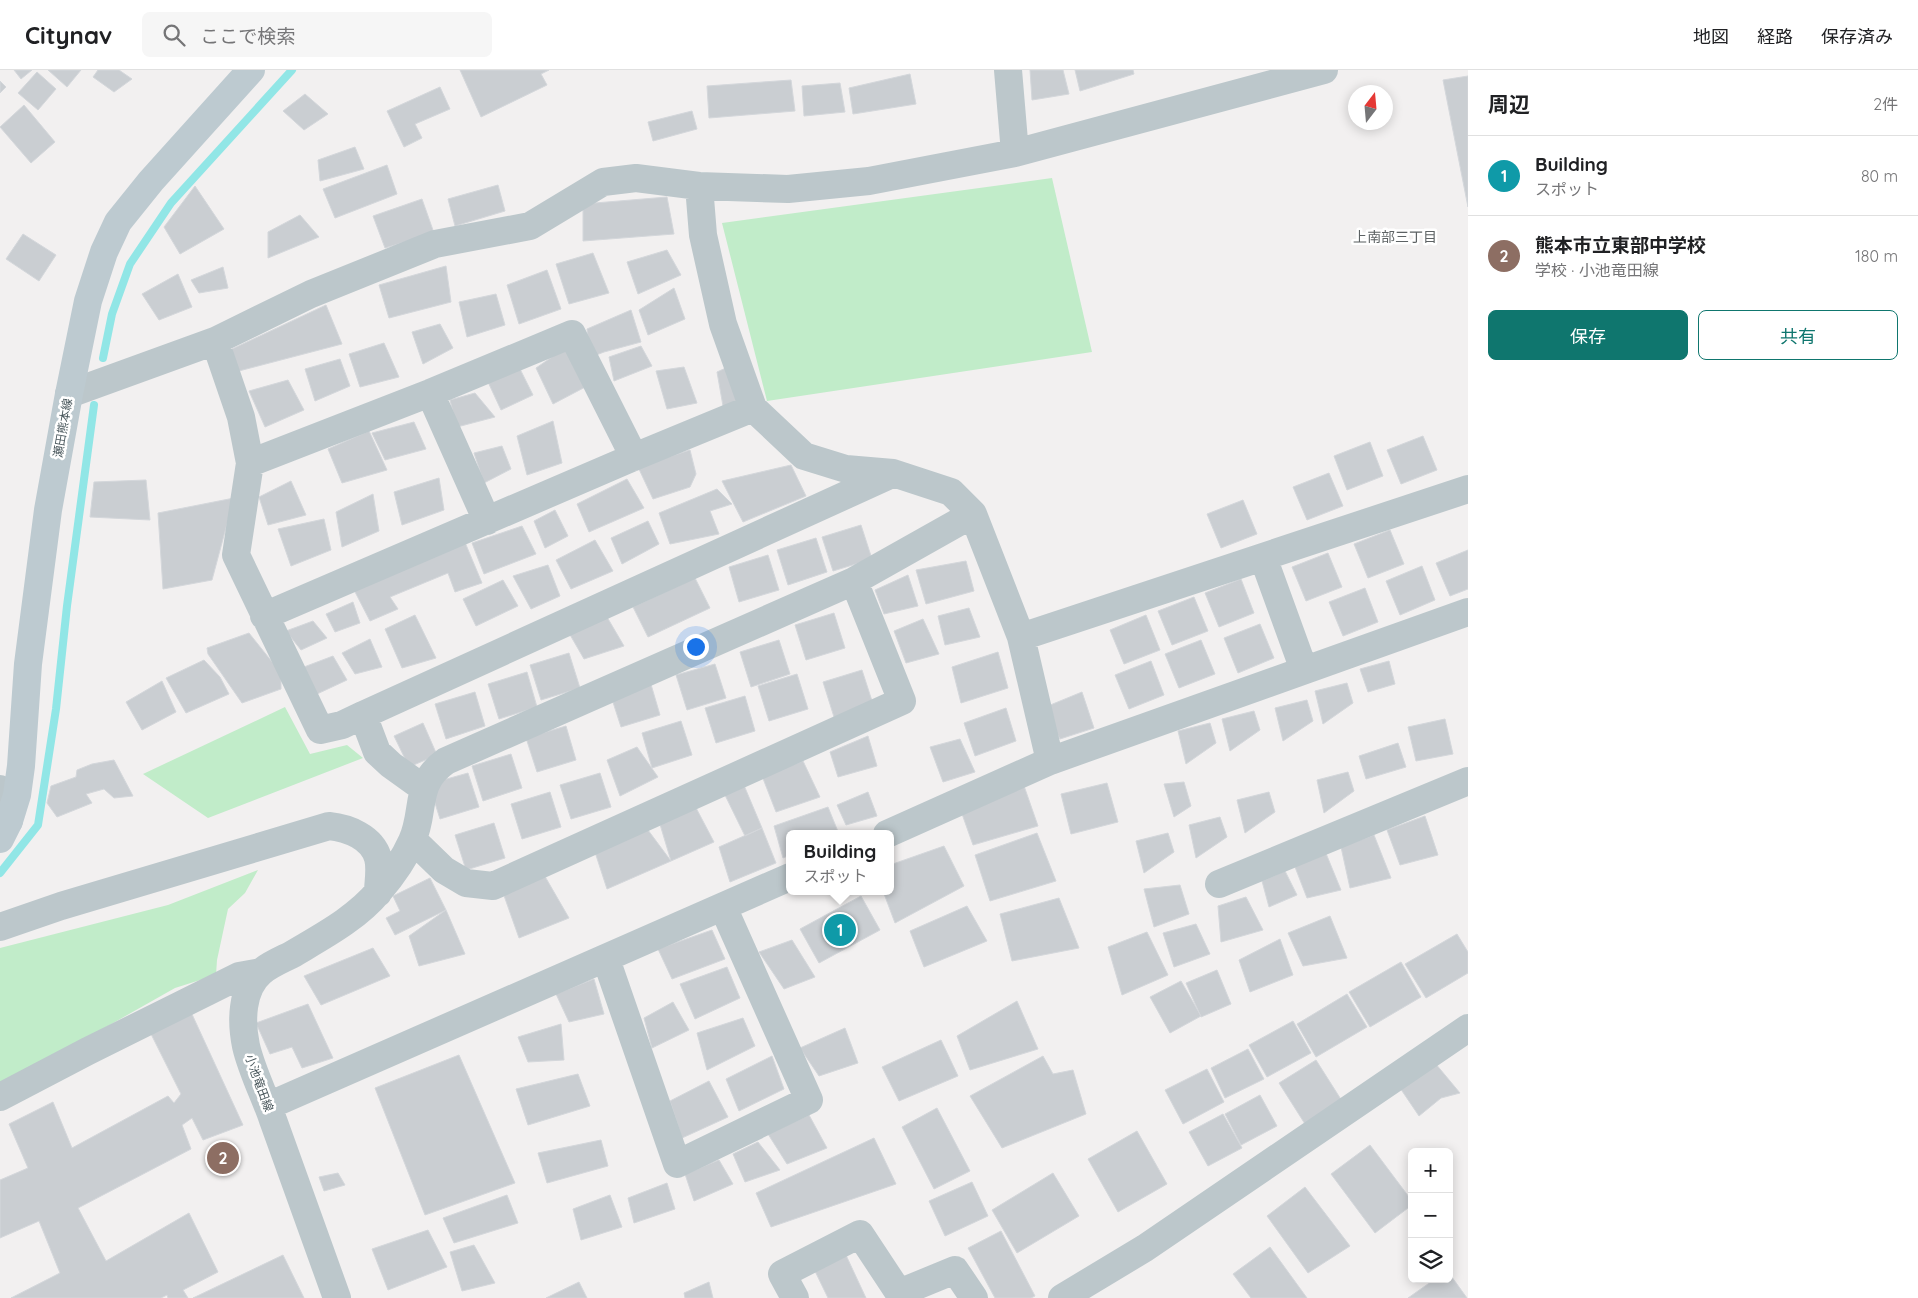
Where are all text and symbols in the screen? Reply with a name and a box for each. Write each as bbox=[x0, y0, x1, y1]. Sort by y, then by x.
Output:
search box bbox=[142, 12, 492, 57]
text: Citynav bbox=[25, 20, 112, 50]
icon: search bbox=[160, 21, 188, 49]
text: ここで検索 bbox=[200, 24, 295, 48]
text: 地図 bbox=[1693, 25, 1729, 48]
text: 経路 bbox=[1757, 25, 1793, 48]
text: 保存済み bbox=[1821, 25, 1893, 48]
north arrow bbox=[1348, 85, 1393, 130]
text: 周辺 bbox=[1488, 91, 1530, 117]
text: 2件 bbox=[1873, 94, 1898, 114]
text: Building bbox=[1535, 152, 1608, 176]
text: 1 bbox=[1501, 166, 1507, 186]
text: 80 m bbox=[1861, 166, 1898, 186]
text: スポット bbox=[1535, 179, 1599, 199]
district label: 上南部三丁目 bbox=[1353, 228, 1437, 246]
text: 熊本市立東部中学校 bbox=[1535, 233, 1706, 257]
text: 2 bbox=[1499, 246, 1509, 266]
text: 180 m bbox=[1855, 246, 1898, 266]
text: 学校 · 小池竜田線 bbox=[1535, 260, 1659, 280]
button: 保存 bbox=[1488, 310, 1688, 360]
button: 共有 bbox=[1698, 310, 1898, 360]
street label: 瀬田熊本線 bbox=[50, 397, 75, 459]
your location bbox=[683, 634, 709, 660]
popup bbox=[786, 830, 894, 895]
text: Building bbox=[804, 839, 876, 863]
text: スポット bbox=[804, 866, 868, 886]
pin: 1 bbox=[824, 911, 856, 949]
street label: 小池竜田線 bbox=[242, 1052, 277, 1114]
pin: 2 bbox=[207, 1139, 239, 1177]
map controls bbox=[1408, 1148, 1453, 1283]
button: + bbox=[1408, 1148, 1453, 1193]
button: − bbox=[1408, 1193, 1453, 1238]
button: layers bbox=[1408, 1238, 1453, 1283]

